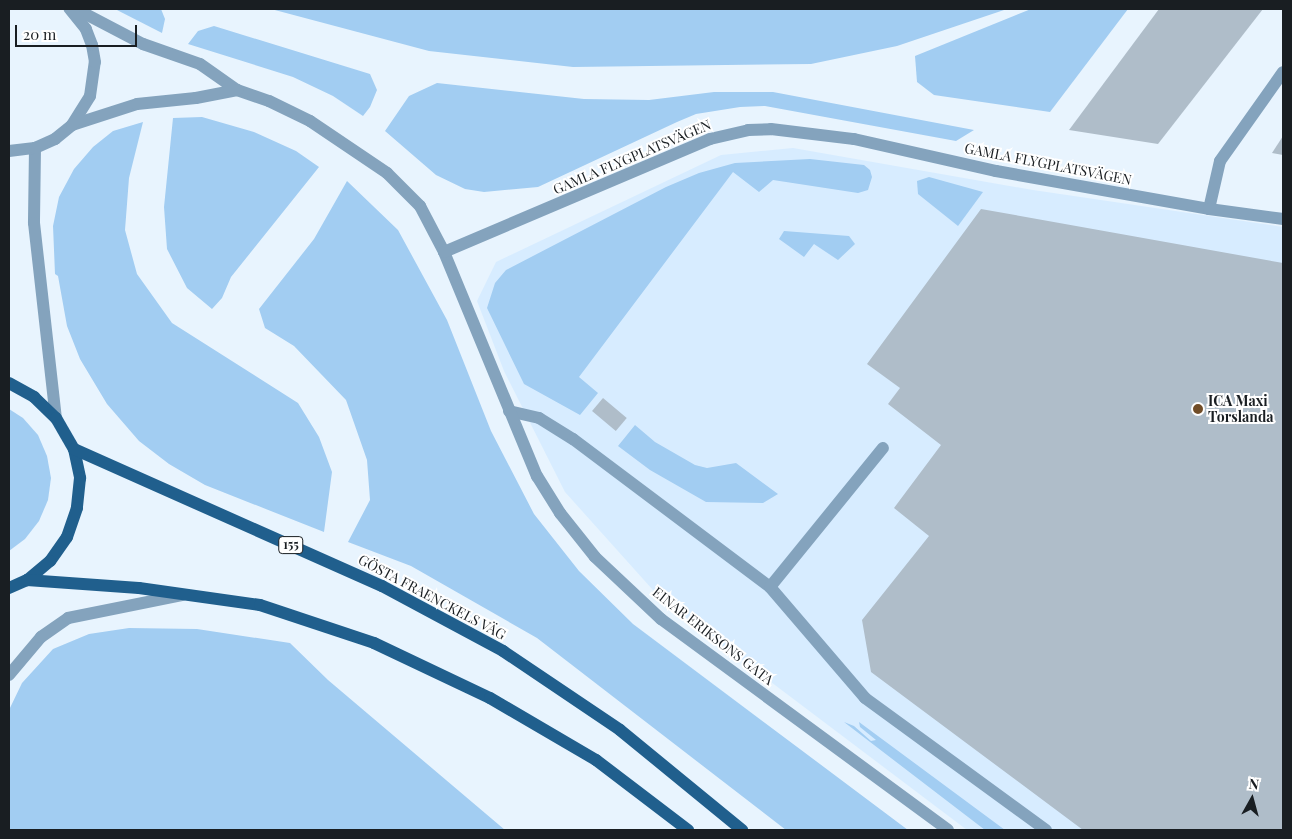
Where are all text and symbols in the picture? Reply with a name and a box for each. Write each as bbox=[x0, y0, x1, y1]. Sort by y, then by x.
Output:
scale bar bbox=[18, 15, 140, 47]
text: 20 m bbox=[23, 24, 56, 44]
street label: GAMLA FLYGPLATSVÄGEN bbox=[551, 116, 713, 198]
street label: GAMLA FLYGPLATSVÄGEN bbox=[963, 140, 1133, 188]
place label: ICA Maxi Torslanda bbox=[1208, 393, 1274, 426]
marker: ICA Maxi Torslanda bbox=[1192, 403, 1204, 415]
road number: 155 bbox=[277, 536, 305, 554]
street label: GÖSTA FRAENCKELS VÄG bbox=[355, 551, 509, 643]
street label: EINAR ERIKSONS GATA bbox=[649, 583, 777, 689]
north arrow bbox=[1227, 774, 1277, 824]
text: N bbox=[1248, 774, 1260, 794]

